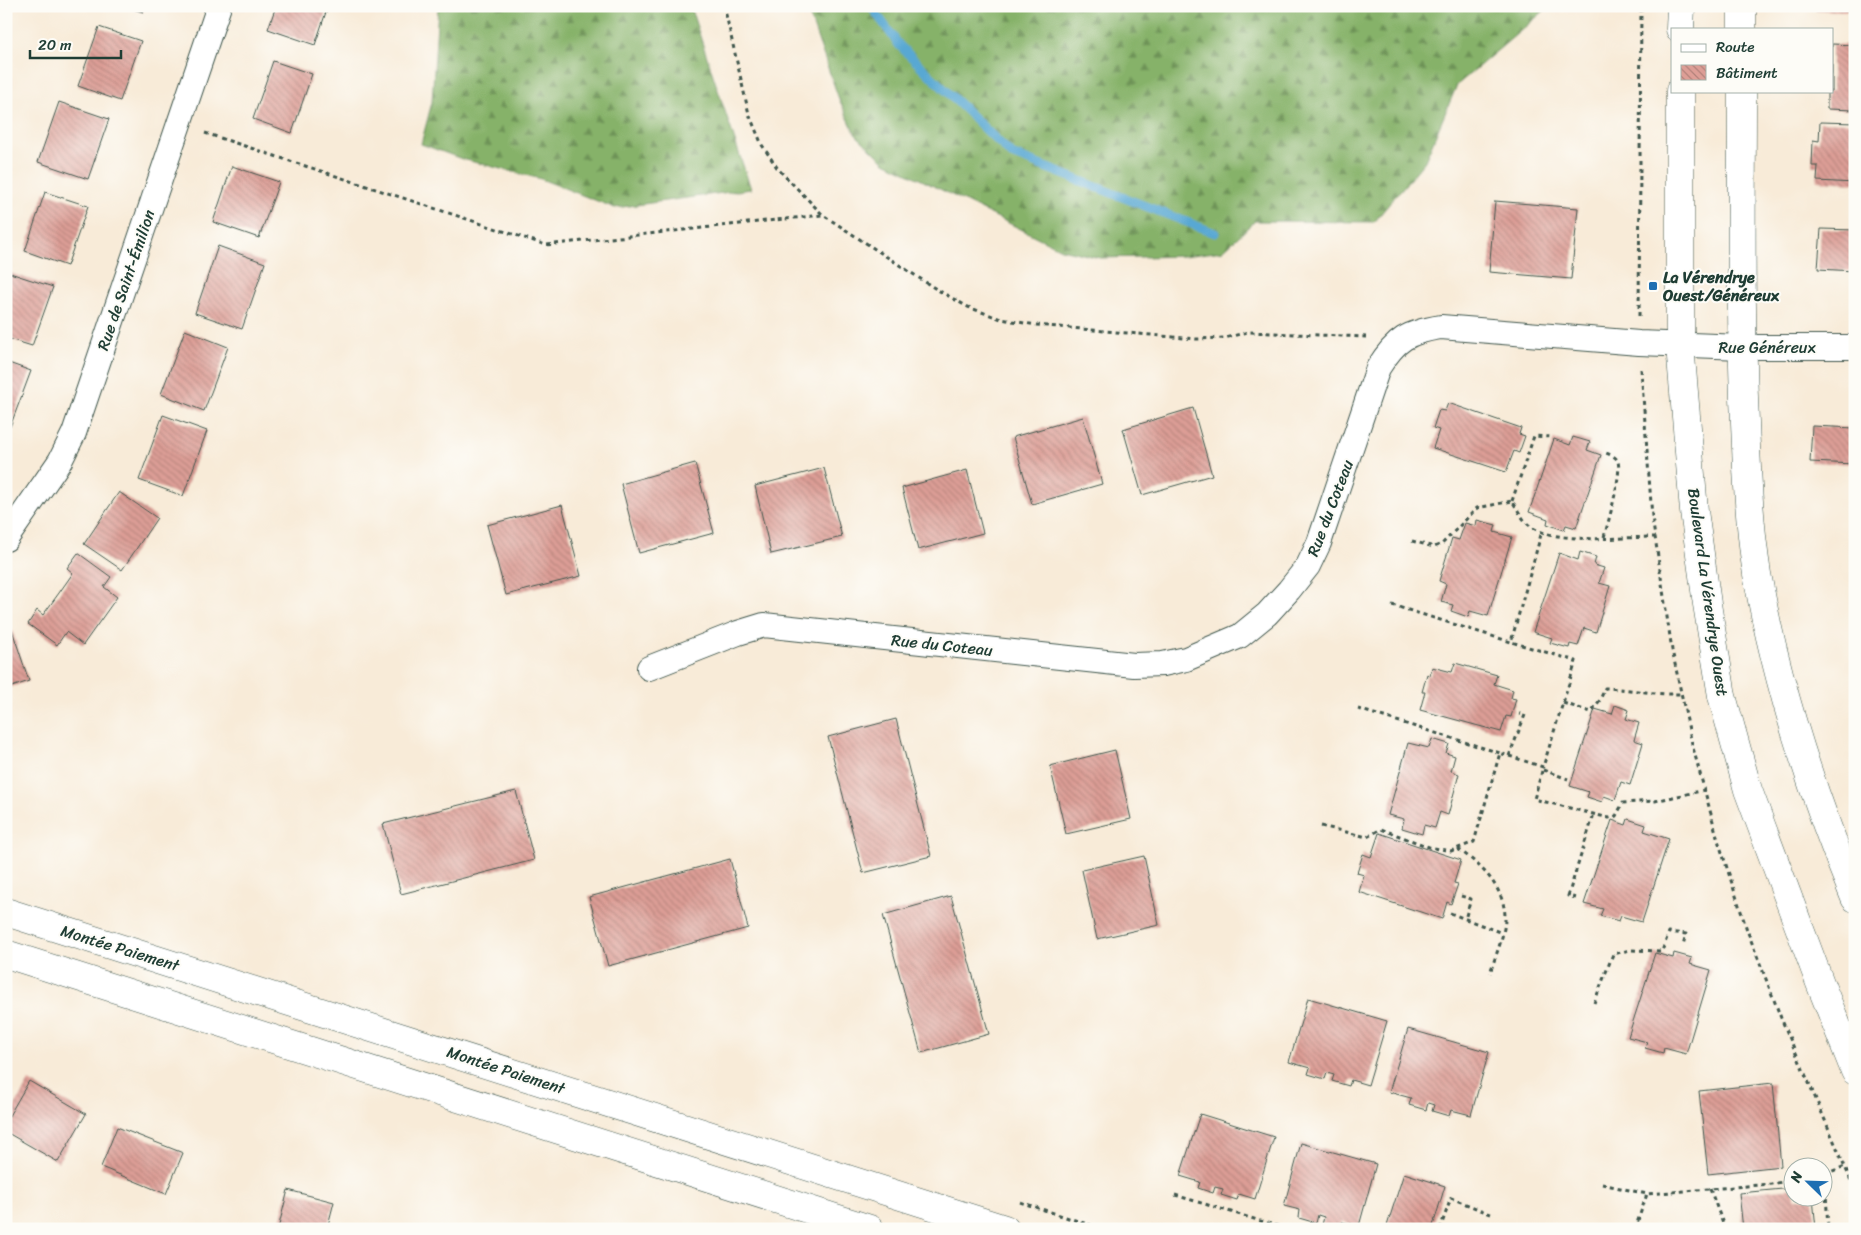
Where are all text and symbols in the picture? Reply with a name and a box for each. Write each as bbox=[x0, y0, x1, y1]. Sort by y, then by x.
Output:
scale bar bbox=[30, 28, 121, 60]
legend bbox=[1671, 28, 1834, 92]
text: 20 m bbox=[38, 32, 72, 58]
text: Route bbox=[1716, 34, 1755, 60]
text: Bâtiment bbox=[1716, 60, 1778, 86]
street label: Rue de Saint-Émilion bbox=[88, 205, 164, 354]
place label: La Vérendrye Ouest/Généreux bbox=[1662, 263, 1780, 310]
marker: La Vérendrye Ouest/Généreux bbox=[1647, 280, 1659, 292]
street label: Rue Généreux bbox=[1718, 333, 1816, 362]
street label: Rue du Coteau bbox=[1298, 455, 1362, 561]
street label: Boulevard La Vérendrye Ouest bbox=[1679, 486, 1737, 698]
street label: Rue du Coteau bbox=[890, 625, 995, 665]
street label: Montée Paiement bbox=[57, 916, 184, 980]
street label: Montée Paiement bbox=[443, 1037, 569, 1103]
north arrow bbox=[1784, 1158, 1834, 1208]
text: N bbox=[1783, 1167, 1810, 1187]

